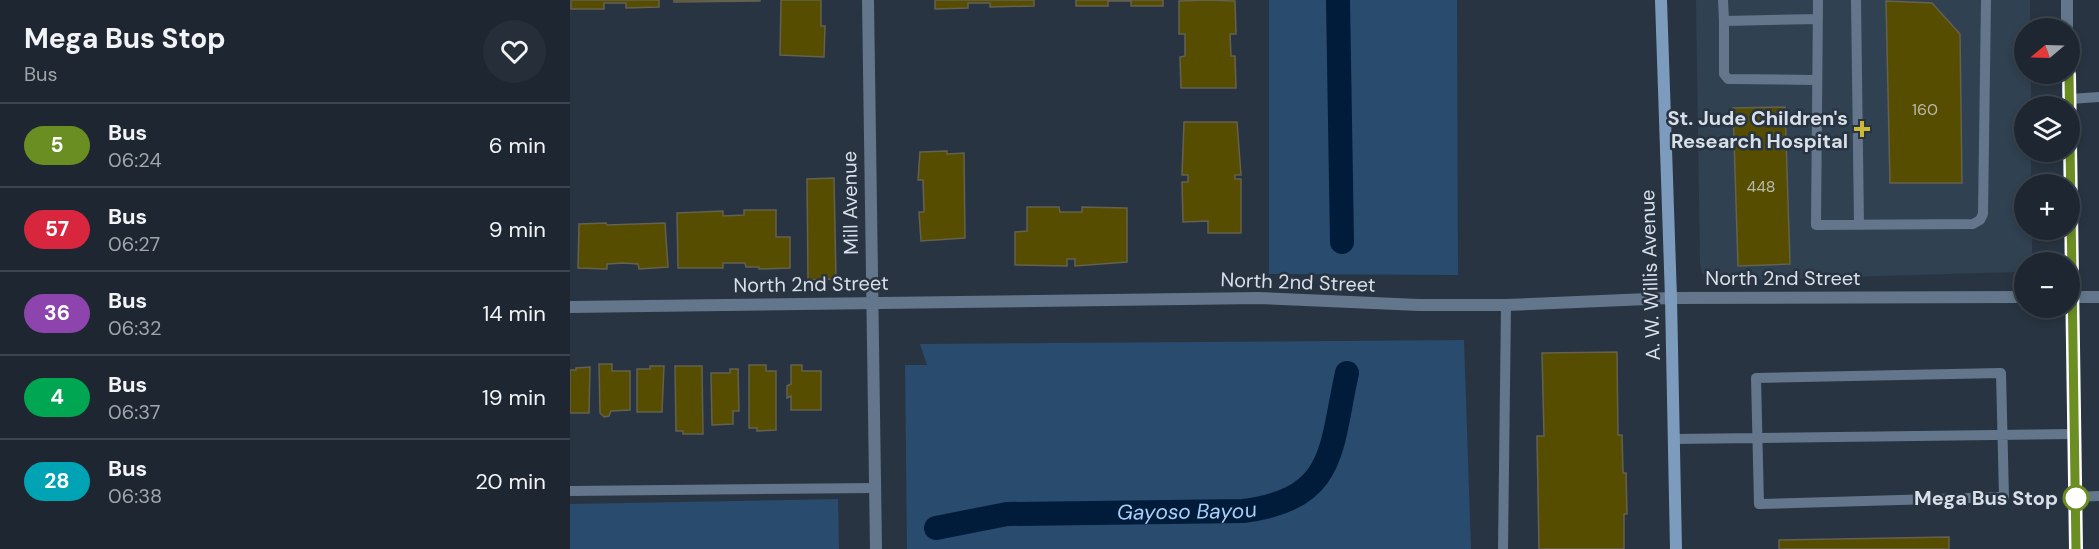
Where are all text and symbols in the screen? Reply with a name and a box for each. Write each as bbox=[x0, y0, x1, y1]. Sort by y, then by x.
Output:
north arrow bbox=[2014, 18, 2080, 84]
map controls bbox=[2014, 18, 2080, 318]
text: Mega Bus Stop bbox=[24, 20, 226, 57]
button: heart bbox=[483, 20, 546, 83]
text: Bus bbox=[24, 61, 58, 87]
button: layers bbox=[2014, 96, 2080, 162]
house number: 160 bbox=[1912, 99, 1938, 120]
place label: St. Jude Children's Research Hospital bbox=[1668, 105, 1848, 154]
text: Bus bbox=[108, 118, 147, 147]
marker: St. Jude Children's Research Hospital bbox=[1853, 120, 1871, 138]
text: 5 bbox=[50, 131, 64, 159]
text: 6 min bbox=[489, 131, 546, 160]
text: 06:24 bbox=[108, 147, 162, 173]
street label: Mill Avenue bbox=[836, 151, 864, 255]
button: + bbox=[2014, 174, 2080, 240]
house number: 448 bbox=[1746, 176, 1776, 197]
street label: A. W. Willis Avenue bbox=[1634, 189, 1666, 361]
text: Bus bbox=[108, 202, 147, 231]
text: 57 bbox=[45, 215, 69, 243]
text: 9 min bbox=[489, 215, 546, 244]
text: 06:27 bbox=[108, 231, 160, 257]
button: − bbox=[2014, 252, 2080, 318]
street label: North 2nd Street bbox=[1705, 265, 1861, 291]
street label: North 2nd Street bbox=[1220, 266, 1376, 298]
street label: North 2nd Street bbox=[733, 270, 889, 298]
text: Bus bbox=[108, 286, 147, 315]
text: 36 bbox=[44, 299, 70, 327]
text: 14 min bbox=[482, 299, 546, 328]
text: 06:32 bbox=[108, 315, 162, 341]
text: Bus bbox=[108, 370, 147, 399]
text: 4 bbox=[50, 383, 64, 411]
text: 19 min bbox=[482, 383, 546, 412]
text: 06:37 bbox=[108, 399, 160, 425]
text: Bus bbox=[108, 454, 147, 483]
text: 28 bbox=[44, 467, 70, 495]
text: 20 min bbox=[475, 467, 546, 496]
text: 06:38 bbox=[108, 483, 162, 509]
place label: Mega Bus Stop bbox=[1914, 485, 2058, 511]
marker: Mega Bus Stop bbox=[2063, 485, 2089, 511]
water label: Gayoso Bayou bbox=[1117, 495, 1259, 527]

